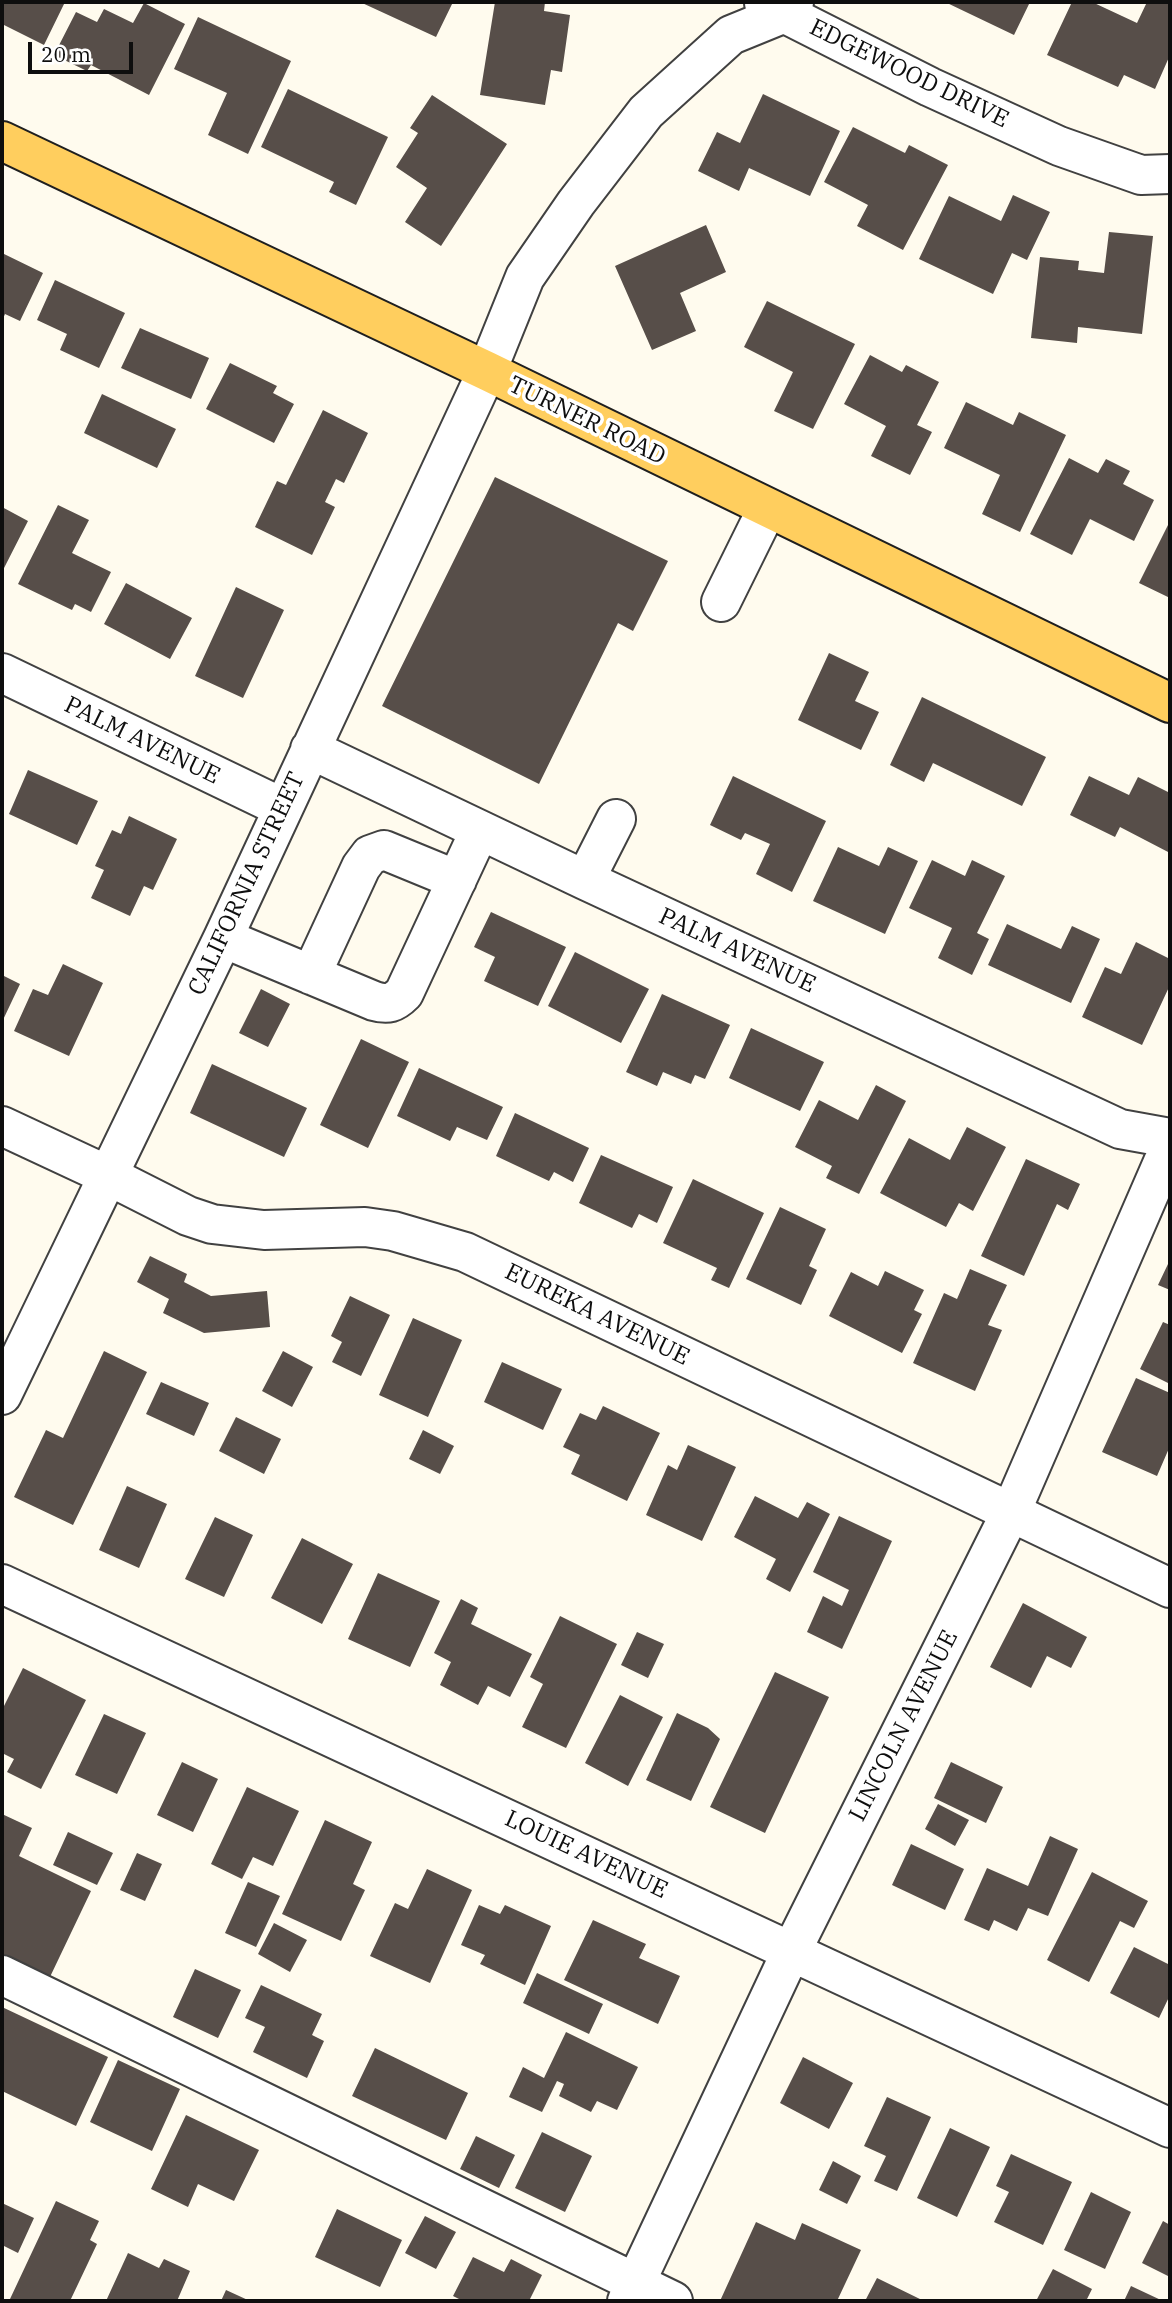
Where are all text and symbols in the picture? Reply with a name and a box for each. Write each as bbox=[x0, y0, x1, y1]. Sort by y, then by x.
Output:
street label: EDGEWOOD DRIVE bbox=[805, 13, 1013, 135]
scale bar bbox=[32, 28, 136, 72]
text: 20 m bbox=[41, 40, 91, 68]
street label: TURNER ROAD bbox=[504, 371, 670, 471]
street label: PALM AVENUE bbox=[60, 691, 224, 791]
street label: CALIFORNIA STREET bbox=[183, 768, 311, 1000]
street label: PALM AVENUE bbox=[654, 902, 820, 1000]
street label: EUREKA AVENUE bbox=[500, 1258, 694, 1372]
street label: LINCOLN AVENUE bbox=[843, 1626, 965, 1826]
street label: LOUIE AVENUE bbox=[500, 1805, 672, 1905]

